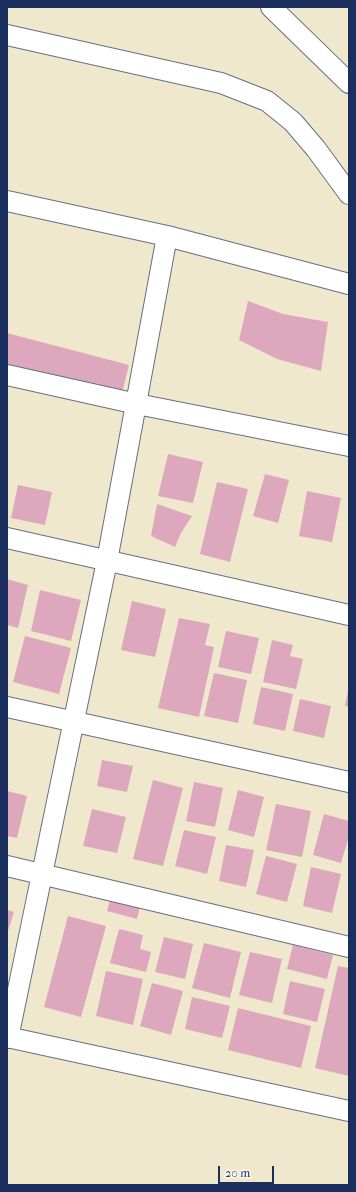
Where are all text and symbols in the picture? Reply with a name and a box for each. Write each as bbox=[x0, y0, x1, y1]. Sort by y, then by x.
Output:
scale bar bbox=[220, 1158, 276, 1184]
text: 20 m bbox=[225, 1166, 250, 1180]

